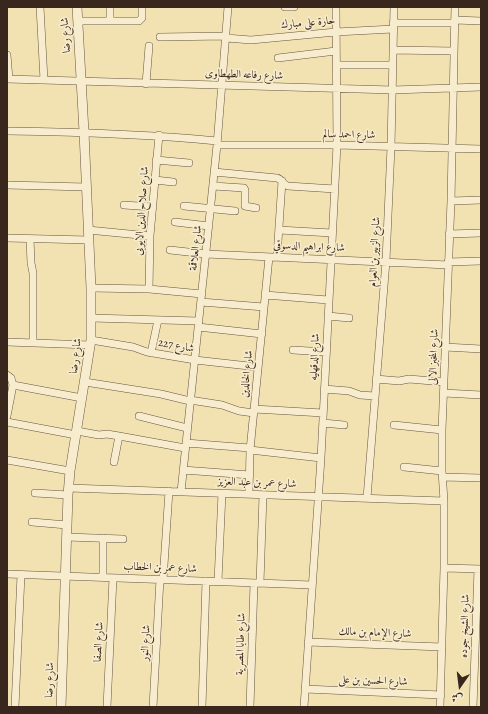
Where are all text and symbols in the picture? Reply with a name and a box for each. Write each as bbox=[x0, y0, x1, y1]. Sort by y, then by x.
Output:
street label: حارة على مبارك bbox=[280, 14, 336, 32]
street label: شارع رضا bbox=[58, 17, 74, 53]
street label: شارع رفاعه الطهطاوى bbox=[205, 67, 283, 83]
street label: شارع احمد سالم bbox=[323, 128, 375, 142]
street label: شارع صلاح الدين الايوبى bbox=[132, 166, 152, 256]
street label: شارع الزبير بن العوام bbox=[367, 217, 383, 287]
street label: شارع العلاقمة bbox=[187, 225, 205, 271]
street label: شارع ابراهيم الدسوقي bbox=[273, 239, 345, 255]
street label: شارع المخبز الالى bbox=[426, 329, 442, 385]
street label: شارع الدقهليه bbox=[307, 333, 323, 381]
street label: شارع 227 bbox=[157, 336, 195, 356]
street label: شارع رضا bbox=[67, 337, 85, 375]
street label: شارع الخالدين bbox=[238, 350, 256, 398]
street label: شارع عمر بن عبد العزيز bbox=[217, 475, 297, 491]
street label: شارع عمر بن الخطاب bbox=[123, 560, 197, 576]
street label: شارع الشيخ جوده bbox=[457, 594, 473, 658]
street label: شارع طابا المصرية bbox=[233, 613, 249, 675]
street label: شارع الصفا bbox=[91, 622, 107, 662]
street label: شارع النور bbox=[138, 624, 154, 662]
street label: شارع الإمام بن مالك bbox=[338, 625, 412, 641]
street label: شارع رضا bbox=[43, 662, 57, 698]
north arrow bbox=[440, 666, 480, 706]
street label: شارع الحسين بن على bbox=[338, 673, 408, 689]
text: ش bbox=[450, 690, 464, 707]

